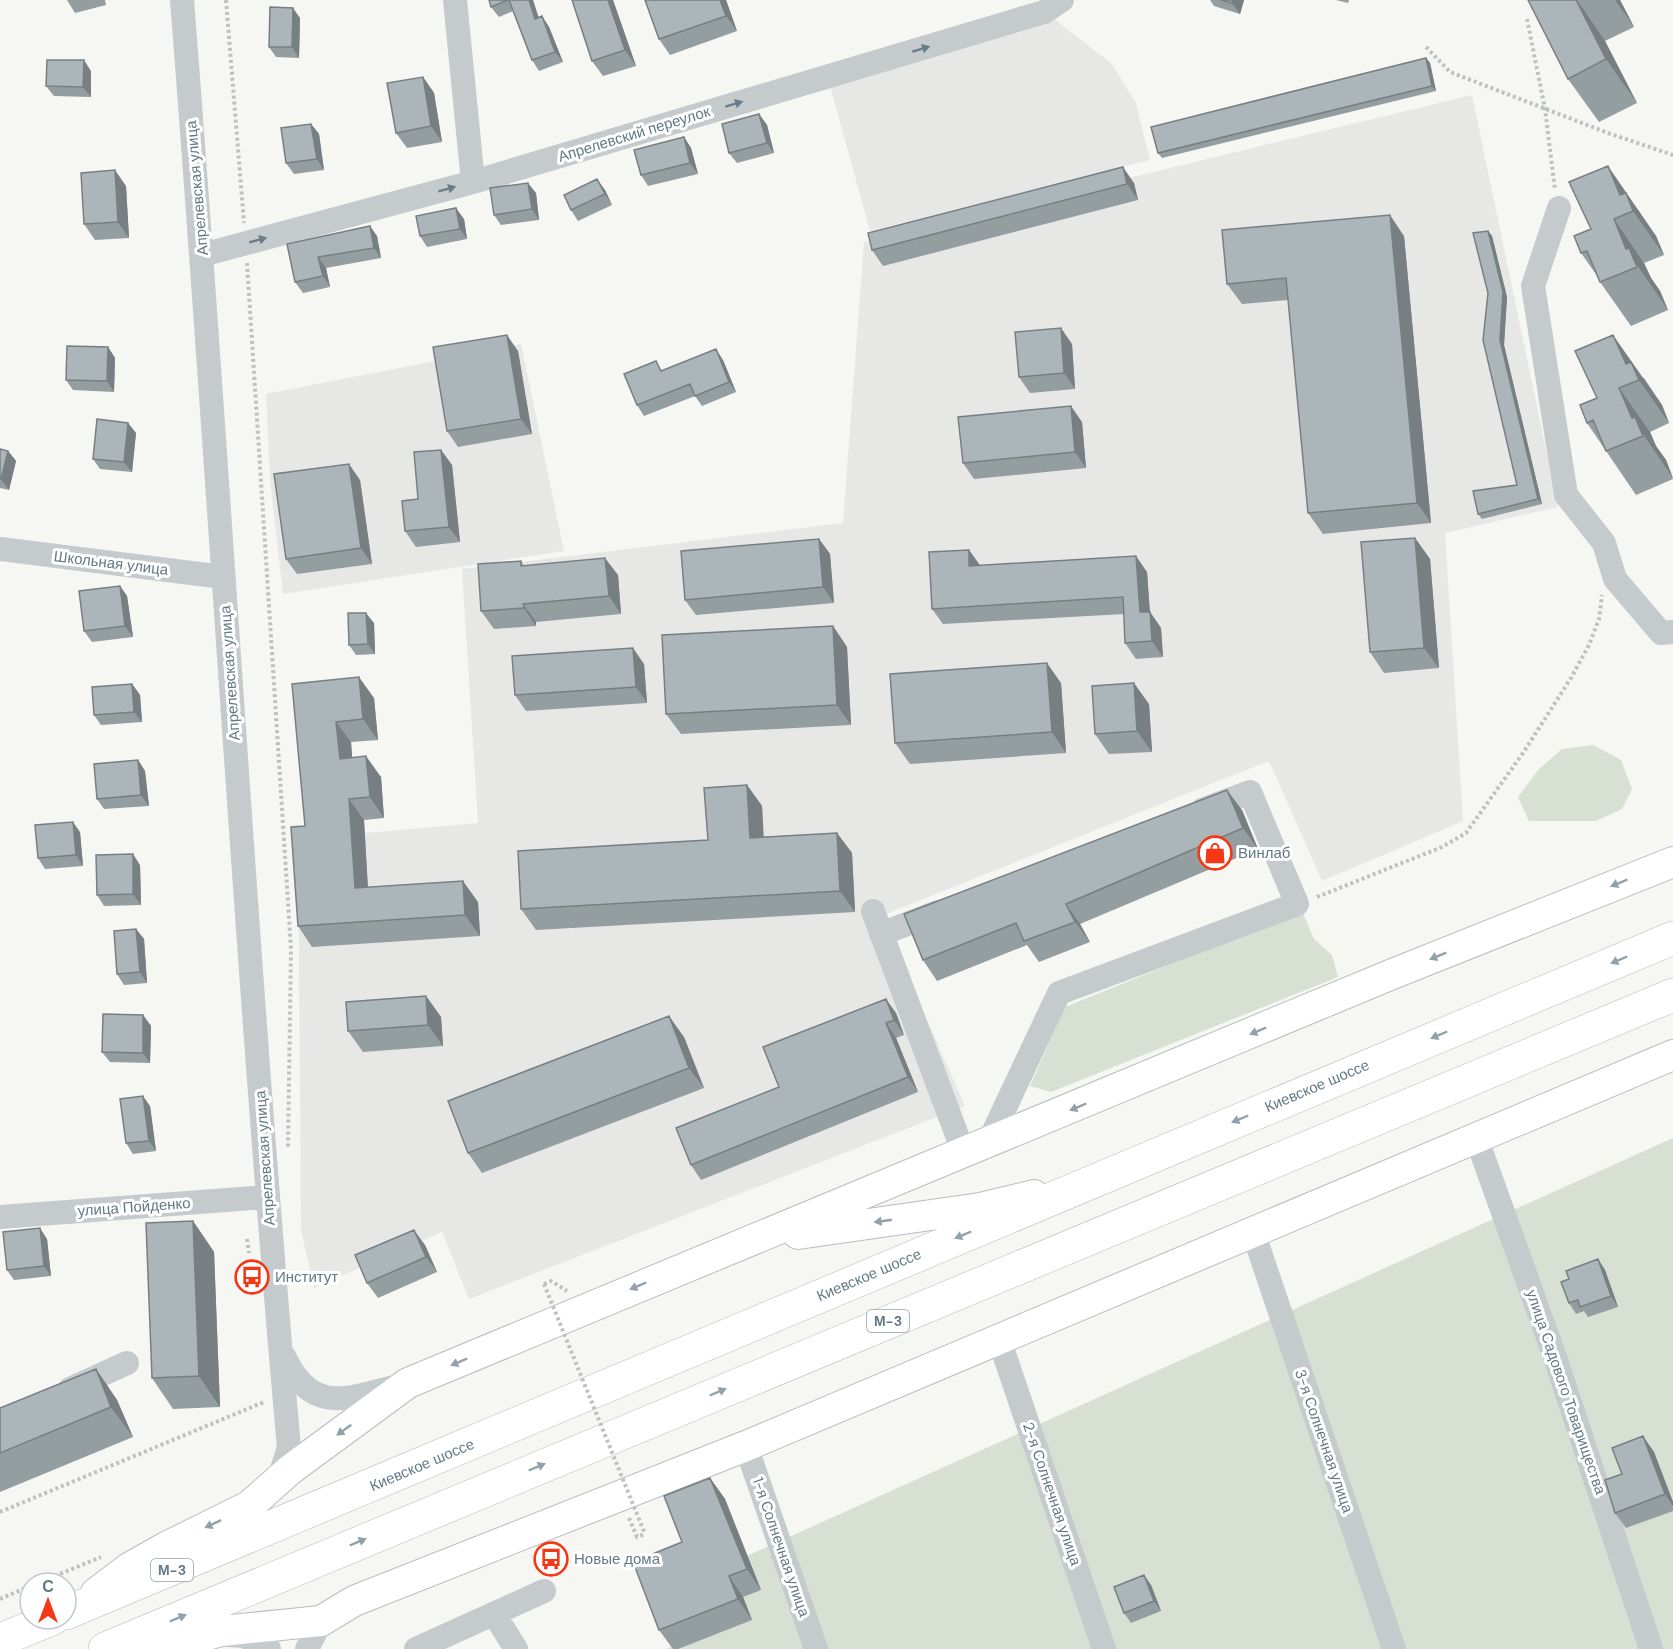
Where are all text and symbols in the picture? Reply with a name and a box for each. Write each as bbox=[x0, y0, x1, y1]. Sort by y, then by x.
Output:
one-way arrow bbox=[912, 44, 930, 53]
one-way arrow bbox=[726, 99, 744, 108]
street label: Апрелевский переулок bbox=[556, 101, 713, 167]
street label: Апрелевская улица bbox=[181, 119, 213, 256]
one-way arrow bbox=[438, 184, 456, 194]
one-way arrow bbox=[250, 235, 268, 244]
street label: Школьная улица bbox=[53, 546, 170, 580]
street label: Апрелевская улица bbox=[215, 604, 245, 741]
shop icon: Винлаб bbox=[1197, 835, 1233, 871]
place label: Винлаб bbox=[1238, 843, 1290, 863]
one-way arrow bbox=[1609, 879, 1627, 889]
one-way arrow bbox=[1429, 952, 1447, 961]
one-way arrow bbox=[1610, 956, 1628, 965]
one-way arrow bbox=[1248, 1026, 1266, 1036]
one-way arrow bbox=[1430, 1031, 1448, 1040]
street label: Киевское шоссе bbox=[1262, 1055, 1372, 1117]
street label: Апрелевская улица bbox=[250, 1089, 280, 1226]
one-way arrow bbox=[1069, 1103, 1087, 1112]
one-way arrow bbox=[1231, 1115, 1249, 1124]
street label: улица Пойденко bbox=[77, 1193, 191, 1221]
one-way arrow bbox=[873, 1217, 892, 1226]
one-way arrow bbox=[954, 1230, 972, 1240]
street label: Киевское шоссе bbox=[814, 1244, 924, 1306]
bus stop icon: Институт bbox=[234, 1259, 270, 1295]
place label: Институт bbox=[275, 1267, 338, 1287]
one-way arrow bbox=[629, 1281, 647, 1291]
street label: улица Садового Товарищества bbox=[1521, 1287, 1611, 1498]
road number: М-3 bbox=[867, 1310, 909, 1332]
one-way arrow bbox=[449, 1357, 467, 1367]
street label: 3-я Солнечная улица bbox=[1290, 1367, 1358, 1516]
one-way arrow bbox=[709, 1387, 727, 1397]
street label: 2-я Солнечная улица bbox=[1018, 1420, 1086, 1569]
one-way arrow bbox=[336, 1424, 352, 1436]
street label: Киевское шоссе bbox=[367, 1434, 477, 1496]
one-way arrow bbox=[529, 1462, 547, 1472]
street label: 1-я Солнечная улица bbox=[748, 1475, 815, 1620]
one-way arrow bbox=[205, 1520, 222, 1529]
one-way arrow bbox=[349, 1537, 367, 1547]
bus stop icon: Новые дома bbox=[533, 1541, 569, 1577]
place label: Новые дома bbox=[574, 1549, 661, 1569]
road number: М-3 bbox=[151, 1559, 193, 1581]
north arrow bbox=[18, 1571, 78, 1631]
text: С bbox=[42, 1576, 54, 1597]
one-way arrow bbox=[169, 1613, 187, 1622]

